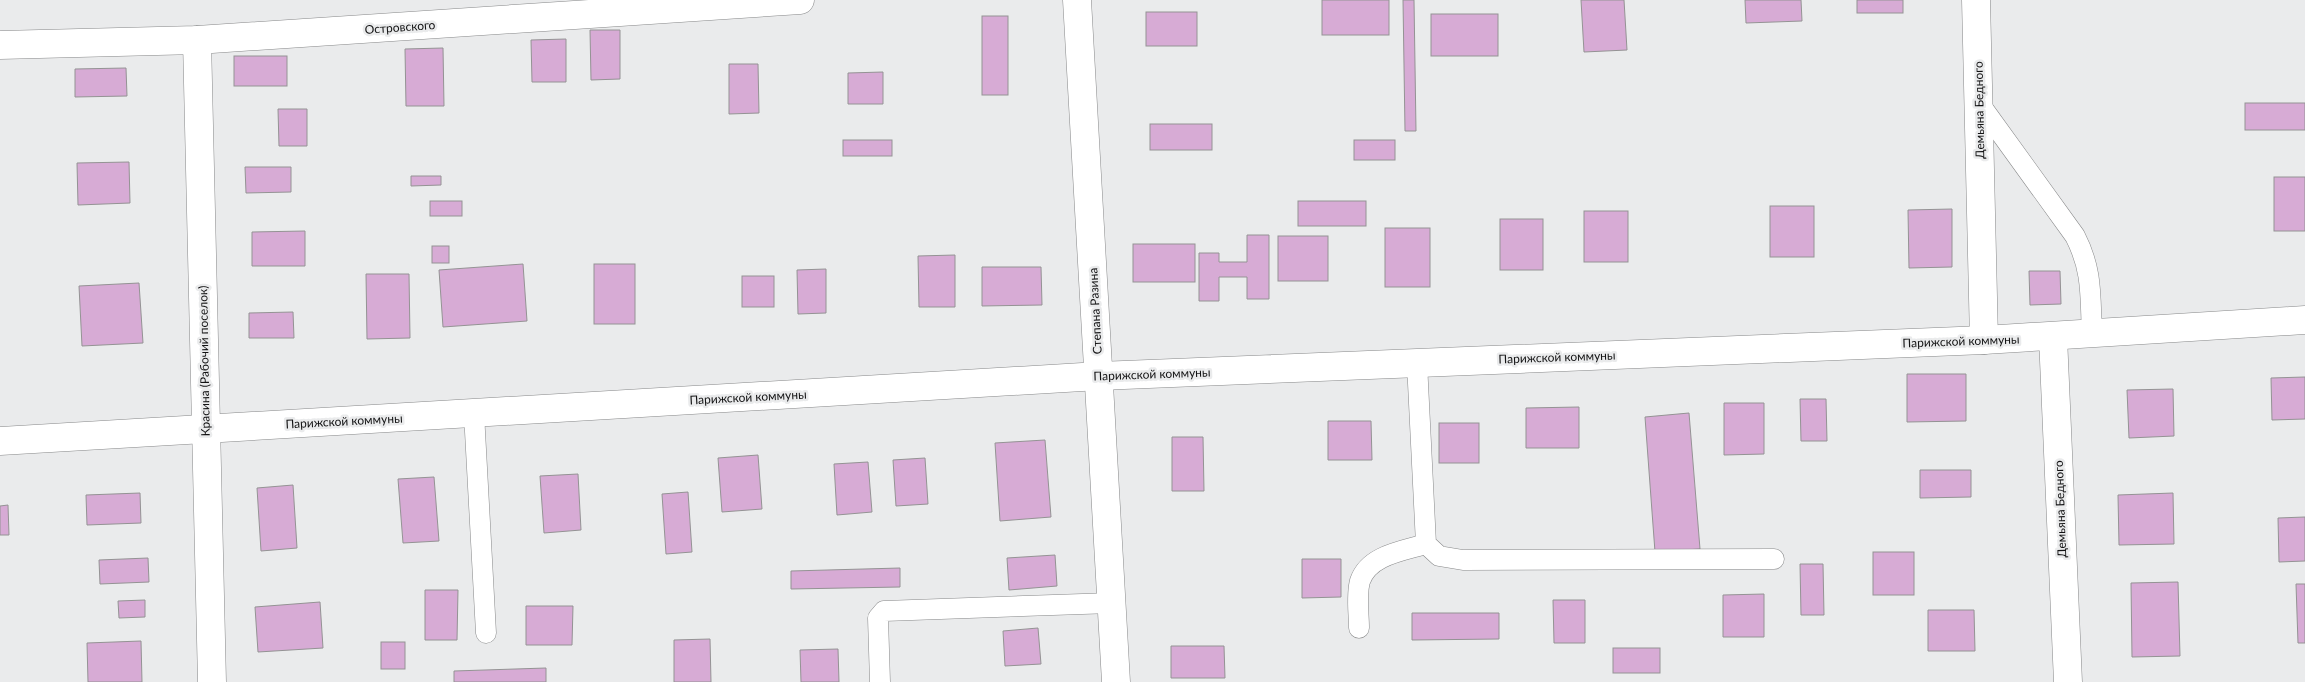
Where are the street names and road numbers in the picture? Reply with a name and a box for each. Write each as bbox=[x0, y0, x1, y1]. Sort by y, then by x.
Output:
street label: Островского bbox=[364, 17, 436, 37]
street label: Демьяна Бедного bbox=[1971, 61, 1987, 159]
street label: Степана Разина bbox=[1085, 267, 1105, 355]
street label: Красина (Рабочий поселок) bbox=[195, 285, 213, 437]
street label: Парижской коммуны bbox=[1902, 331, 2020, 351]
street label: Парижской коммуны bbox=[1498, 347, 1616, 367]
street label: Парижской коммуны bbox=[1093, 364, 1211, 384]
street label: Парижской коммуны bbox=[689, 386, 807, 408]
street label: Парижской коммуны bbox=[285, 410, 403, 432]
street label: Демьяна Бедного bbox=[2051, 460, 2069, 558]

